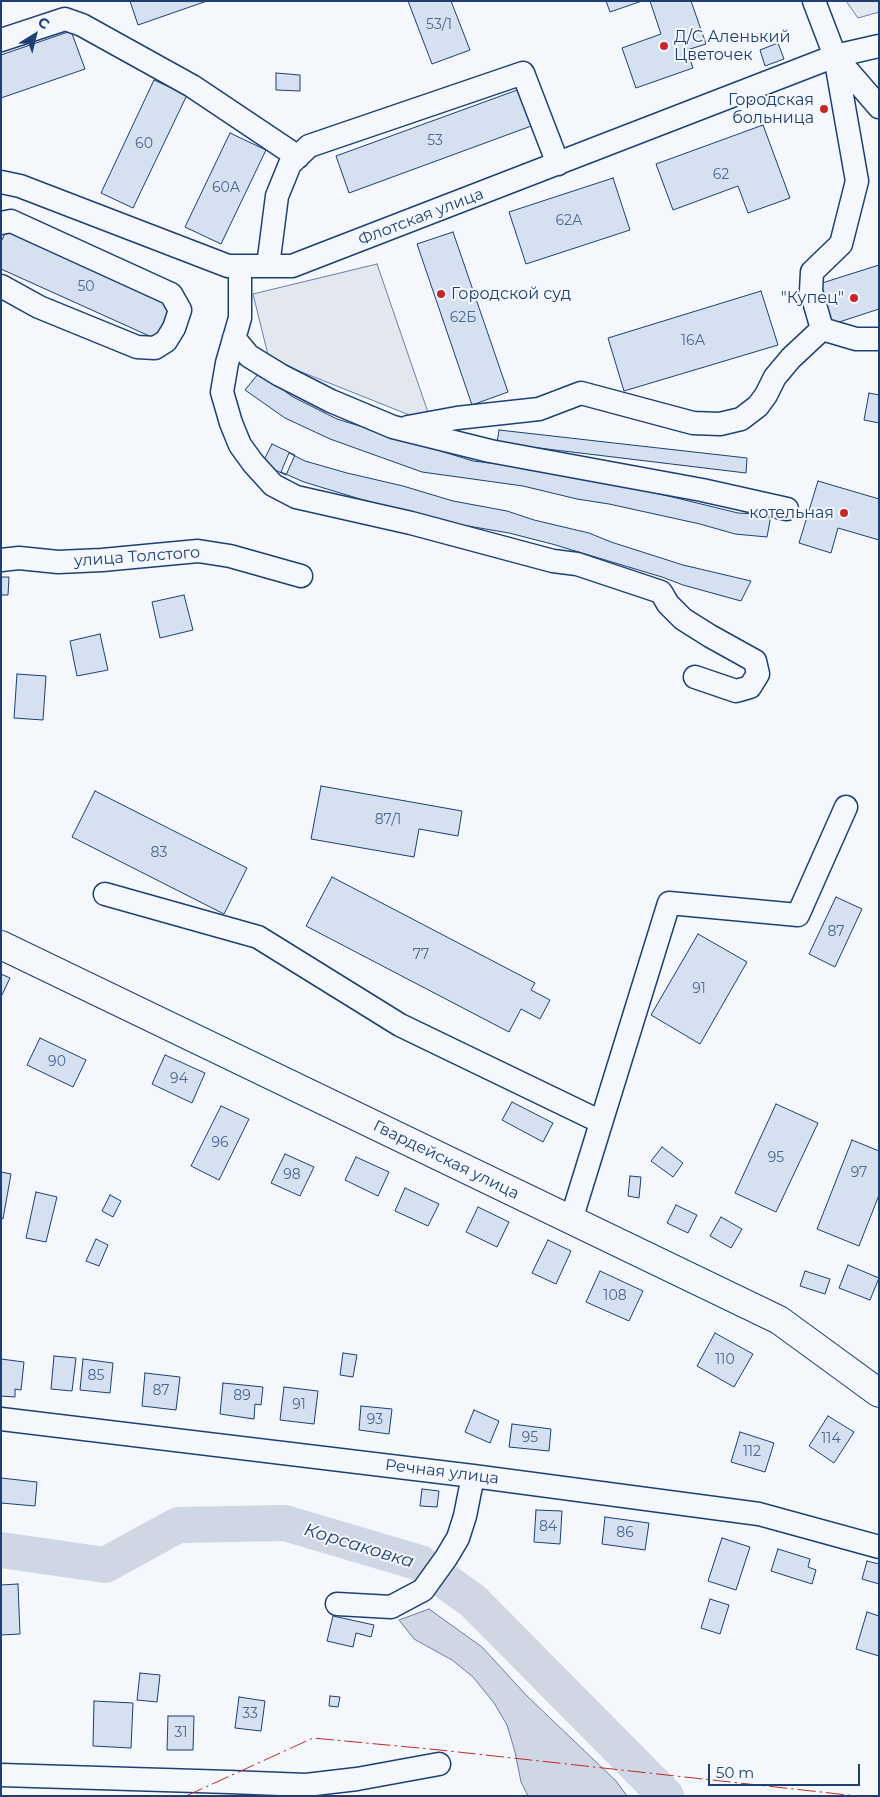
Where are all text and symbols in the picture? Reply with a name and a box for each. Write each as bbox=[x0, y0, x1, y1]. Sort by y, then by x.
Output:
north arrow bbox=[10, 10, 60, 60]
text: С bbox=[34, 13, 53, 33]
house number: 53/1 bbox=[426, 17, 452, 33]
place label: Д/С Аленький Цветочек bbox=[674, 27, 790, 65]
marker: Д/С Аленький Цветочек bbox=[658, 40, 670, 52]
place label: Городская больница bbox=[728, 90, 814, 128]
marker: Городская больница bbox=[818, 103, 830, 115]
house number: 53 bbox=[427, 133, 443, 149]
house number: 60 bbox=[135, 136, 153, 152]
house number: 62 bbox=[713, 167, 729, 183]
house number: 60А bbox=[212, 180, 240, 196]
street label: Флотская улица bbox=[356, 184, 486, 250]
house number: 62А bbox=[556, 213, 582, 229]
house number: 50 bbox=[77, 279, 95, 295]
place label: Городской суд bbox=[451, 284, 571, 304]
marker: Городской суд bbox=[435, 288, 447, 300]
place label: "Купец" bbox=[781, 288, 844, 308]
marker: "Купец" bbox=[848, 292, 860, 304]
house number: 62Б bbox=[450, 310, 476, 326]
house number: 16А bbox=[681, 333, 705, 349]
place label: котельная bbox=[749, 503, 834, 523]
marker: котельная bbox=[838, 507, 850, 519]
street label: улица Толстого bbox=[73, 543, 201, 571]
house number: 87/1 bbox=[375, 812, 401, 828]
house number: 83 bbox=[151, 845, 167, 861]
house number: 87 bbox=[827, 924, 845, 940]
house number: 77 bbox=[413, 947, 429, 963]
house number: 91 bbox=[692, 981, 706, 997]
house number: 90 bbox=[48, 1054, 66, 1070]
house number: 94 bbox=[170, 1071, 188, 1087]
street label: Гвардейская улица bbox=[370, 1116, 522, 1204]
house number: 96 bbox=[211, 1135, 229, 1151]
house number: 95 bbox=[768, 1150, 784, 1166]
house number: 97 bbox=[851, 1165, 867, 1181]
house number: 98 bbox=[283, 1167, 301, 1183]
house number: 108 bbox=[603, 1288, 627, 1304]
house number: 110 bbox=[715, 1352, 735, 1368]
house number: 85 bbox=[88, 1368, 104, 1384]
house number: 87 bbox=[152, 1383, 170, 1399]
house number: 89 bbox=[233, 1388, 251, 1404]
house number: 91 bbox=[292, 1397, 306, 1413]
house number: 93 bbox=[367, 1412, 383, 1428]
house number: 95 bbox=[522, 1430, 538, 1446]
house number: 114 bbox=[821, 1431, 841, 1447]
house number: 112 bbox=[743, 1444, 761, 1460]
street label: Речная улица bbox=[384, 1455, 500, 1489]
water label: Корсаковка bbox=[301, 1519, 417, 1573]
house number: 84 bbox=[539, 1519, 557, 1535]
house number: 86 bbox=[616, 1525, 634, 1541]
house number: 33 bbox=[242, 1706, 258, 1722]
house number: 31 bbox=[175, 1725, 187, 1741]
scale bar bbox=[710, 1754, 862, 1786]
text: 50 m bbox=[716, 1763, 754, 1782]

